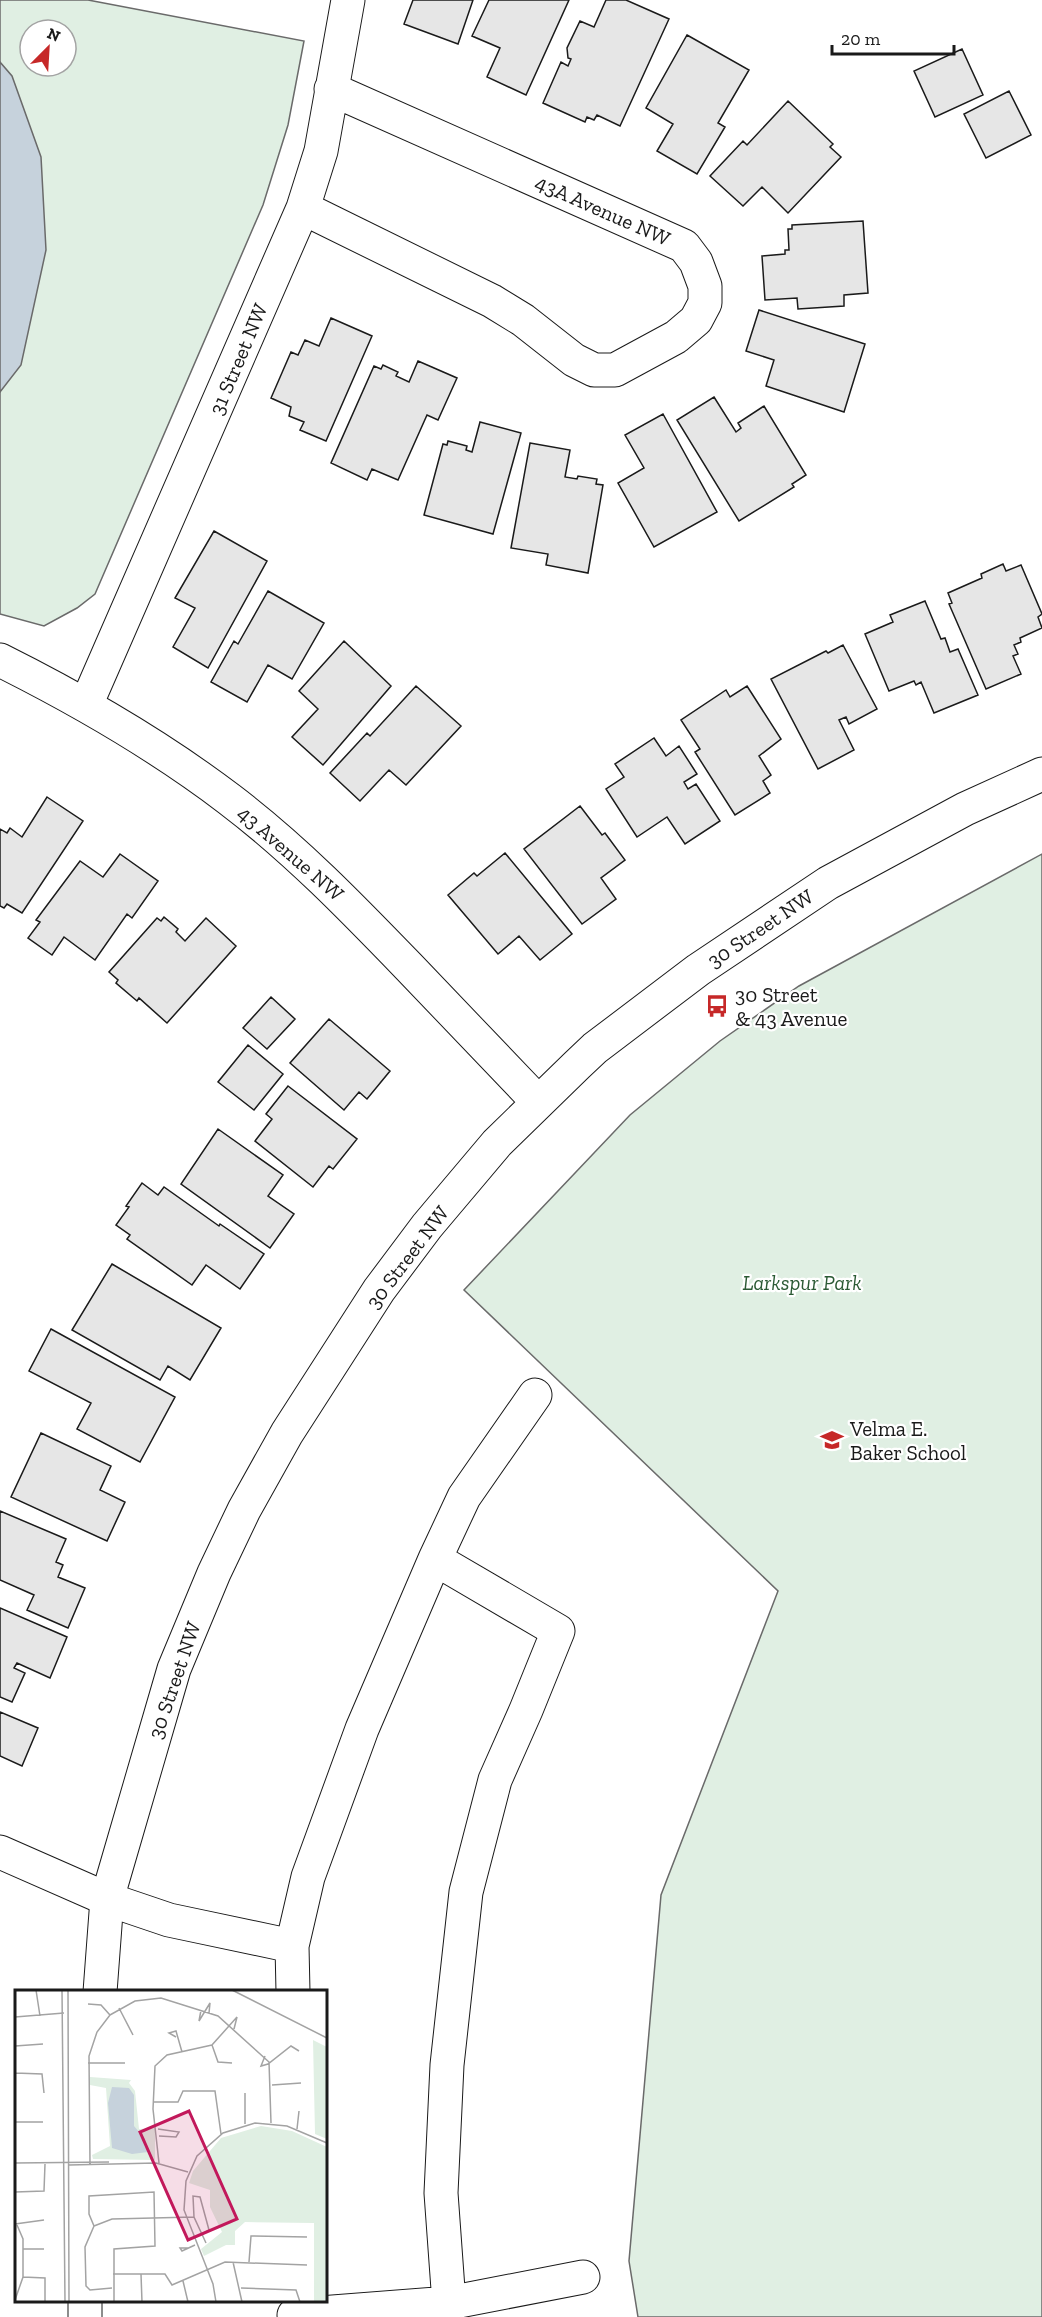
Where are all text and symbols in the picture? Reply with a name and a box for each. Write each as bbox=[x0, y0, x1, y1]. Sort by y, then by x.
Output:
north arrow bbox=[18, 18, 78, 78]
scale bar bbox=[832, 18, 954, 56]
text: N bbox=[44, 24, 63, 46]
text: 20 m bbox=[841, 28, 881, 50]
street label: 43A Avenue NW bbox=[532, 169, 675, 251]
street label: 31 Street NW bbox=[203, 299, 273, 418]
street label: 43 Avenue NW bbox=[233, 800, 349, 906]
street label: 30 Street NW bbox=[702, 883, 818, 973]
place label: 30 Street & 43 Avenue bbox=[735, 982, 847, 1031]
bus stop icon: 30 Street & 43 Avenue bbox=[704, 993, 730, 1019]
street label: 30 Street NW bbox=[360, 1200, 454, 1313]
park label: Larkspur Park bbox=[742, 1270, 862, 1295]
place label: Velma E. Baker School bbox=[849, 1416, 967, 1465]
school or university icon: Velma E. Baker School bbox=[819, 1427, 845, 1453]
street label: 30 Street NW bbox=[142, 1618, 206, 1742]
inset map bbox=[15, 1990, 327, 2302]

